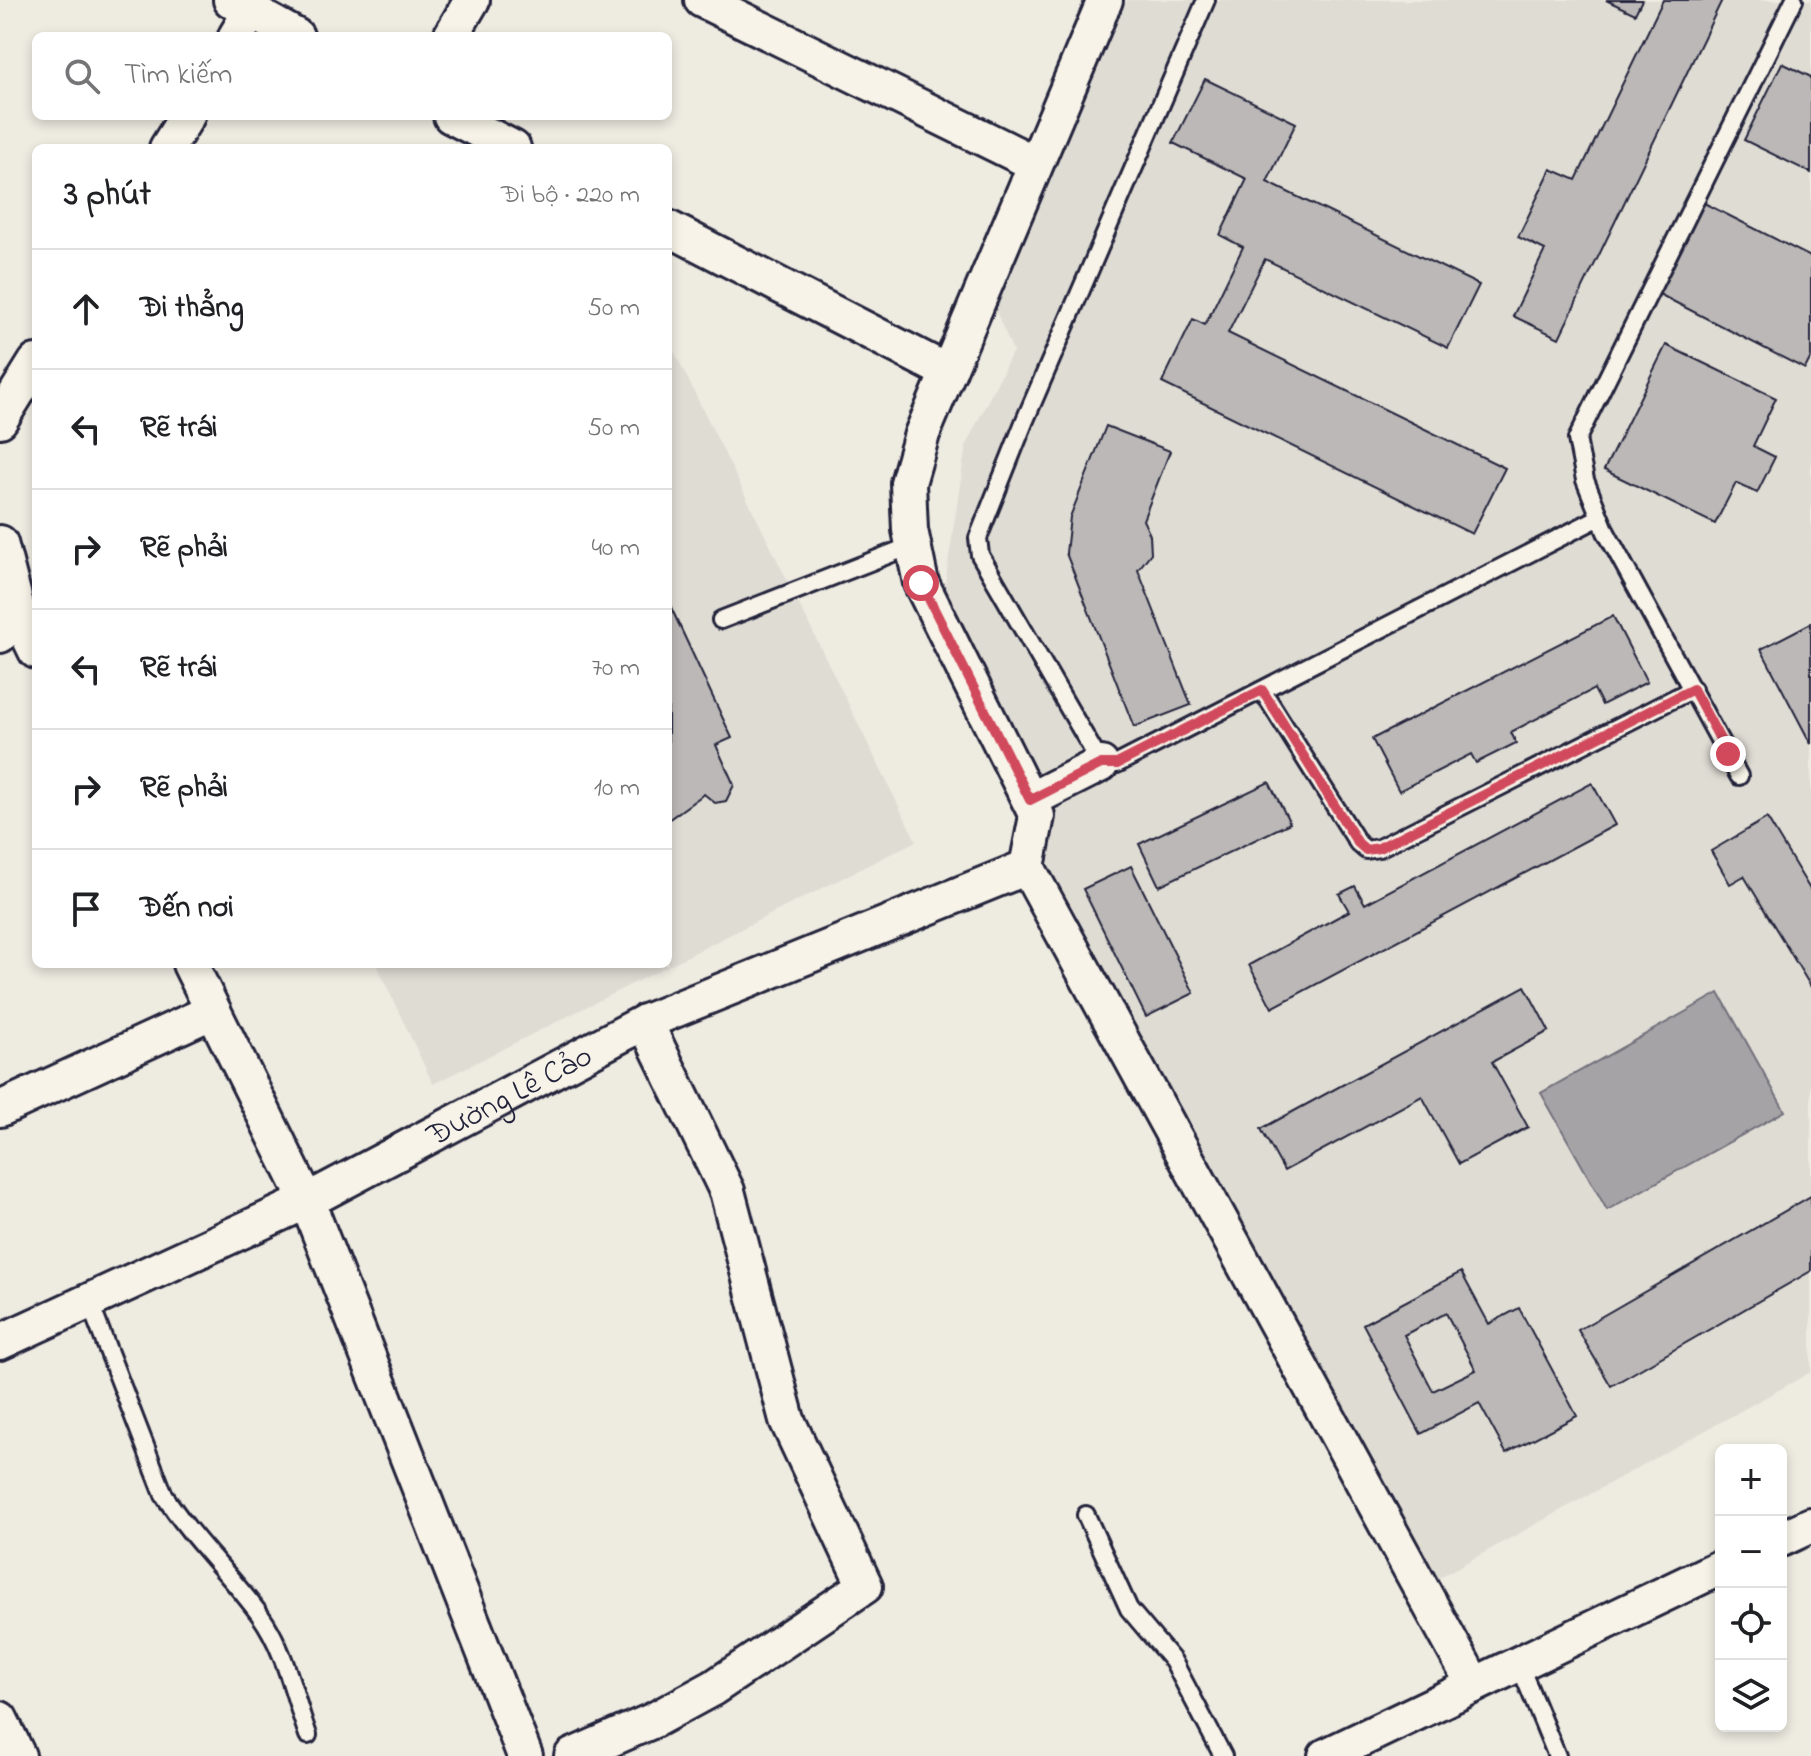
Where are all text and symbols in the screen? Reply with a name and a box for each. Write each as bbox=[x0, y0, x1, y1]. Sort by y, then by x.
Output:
search box bbox=[32, 32, 672, 120]
icon: search bbox=[60, 54, 104, 98]
text: Tìm kiếm bbox=[124, 54, 233, 98]
text: 3 phút bbox=[64, 171, 151, 221]
text: Đi bộ · 220 m bbox=[501, 177, 640, 215]
icon: ahead bbox=[64, 287, 108, 331]
text: Đi thẳng bbox=[140, 287, 244, 331]
text: 50 m bbox=[587, 290, 640, 328]
icon: left bbox=[64, 407, 108, 451]
text: Rẽ trái bbox=[140, 407, 218, 451]
text: 50 m bbox=[587, 410, 640, 448]
icon: right bbox=[64, 527, 108, 571]
text: Rẽ phải bbox=[140, 527, 228, 571]
text: 40 m bbox=[591, 530, 640, 568]
route start bbox=[903, 565, 939, 601]
icon: left bbox=[64, 647, 108, 691]
text: Rẽ trái bbox=[140, 647, 218, 691]
text: 70 m bbox=[591, 650, 640, 688]
route end bbox=[1710, 736, 1746, 772]
icon: right bbox=[64, 767, 108, 811]
text: Rẽ phải bbox=[140, 767, 228, 811]
text: 10 m bbox=[594, 770, 640, 808]
icon: arrive bbox=[64, 887, 108, 931]
text: Đến nơi bbox=[140, 887, 234, 931]
street label: Đường Lê Cảo bbox=[418, 1034, 601, 1161]
map controls bbox=[1715, 1444, 1787, 1732]
button: + bbox=[1715, 1444, 1787, 1516]
button: − bbox=[1715, 1516, 1787, 1588]
button: locate bbox=[1715, 1588, 1787, 1660]
button: layers bbox=[1715, 1660, 1787, 1732]

